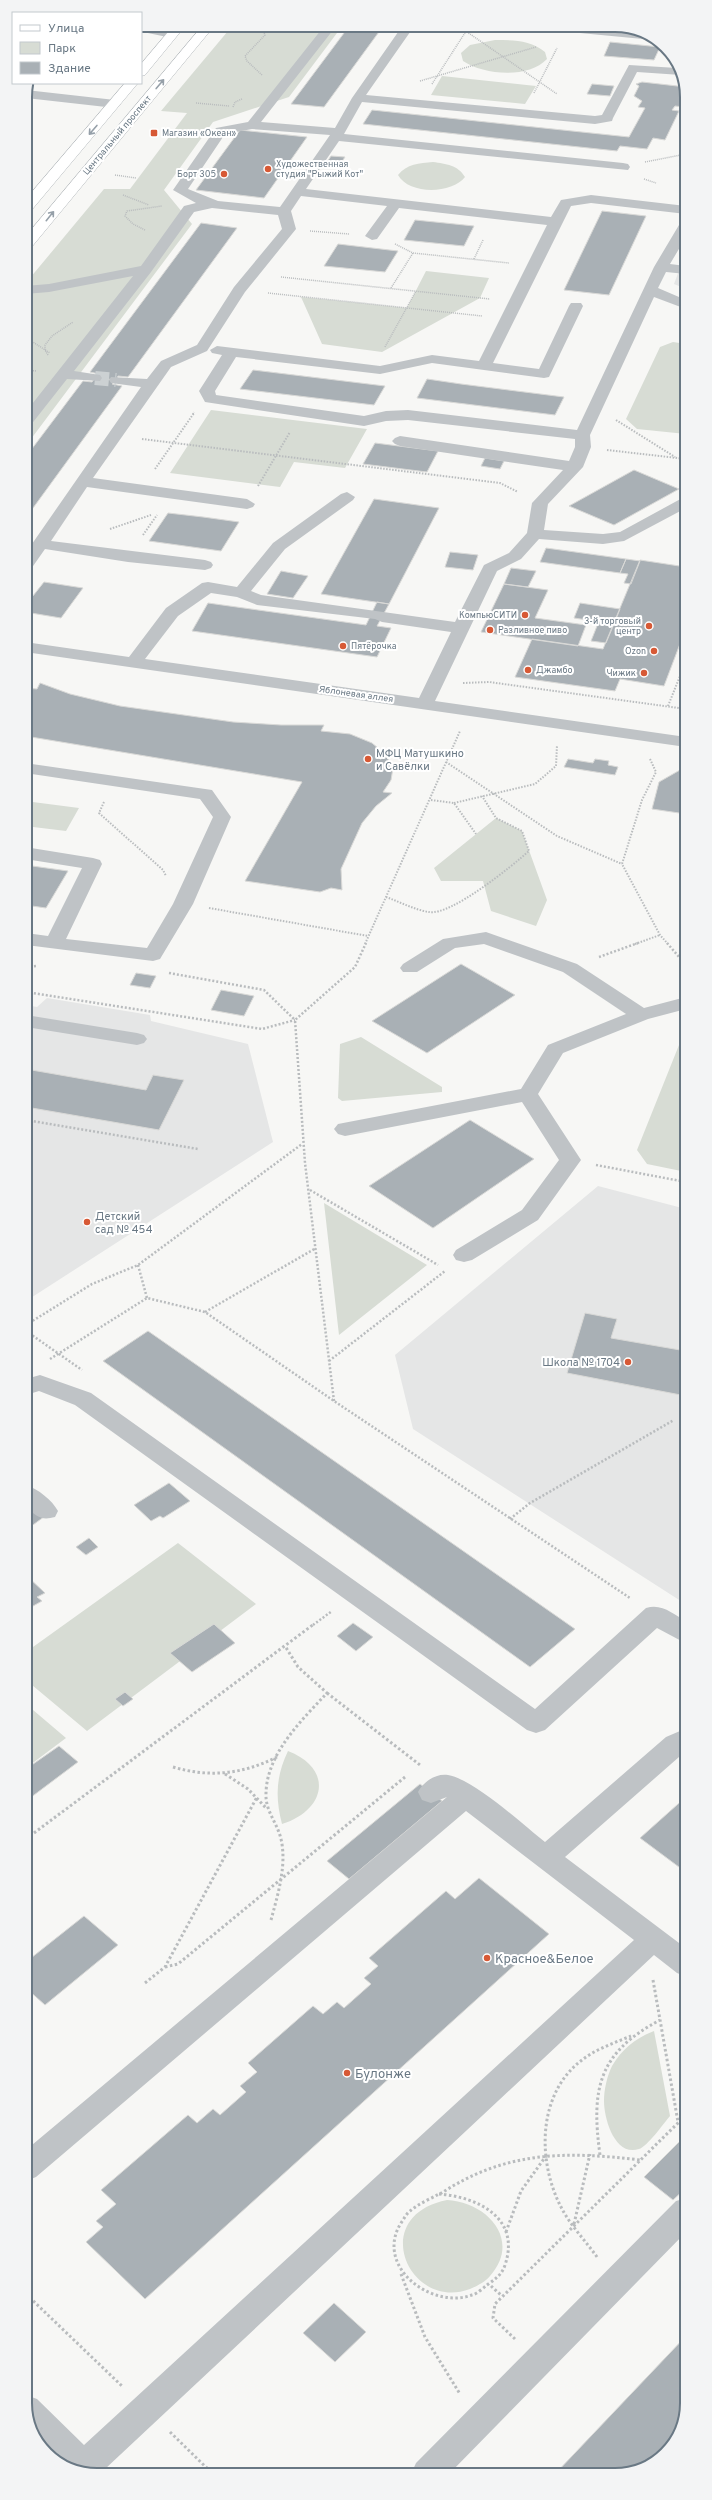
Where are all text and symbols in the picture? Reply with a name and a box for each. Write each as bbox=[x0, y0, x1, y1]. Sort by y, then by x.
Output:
legend bbox=[12, 12, 142, 84]
text: Улица bbox=[48, 21, 84, 37]
text: Парк bbox=[48, 41, 76, 57]
text: Здание bbox=[48, 61, 91, 77]
one-way arrow bbox=[155, 78, 164, 89]
street label: Центральный проспект bbox=[81, 93, 154, 177]
one-way arrow bbox=[88, 124, 97, 135]
marker: Магазин «Океан» bbox=[149, 128, 159, 138]
place label: Магазин «Океан» bbox=[162, 128, 237, 139]
place label: Художественная студия "Рыжий Кот" bbox=[276, 159, 363, 180]
marker: Художественная студия "Рыжий Кот" bbox=[263, 164, 273, 174]
place label: Борт 305 bbox=[177, 169, 216, 180]
marker: Борт 305 bbox=[219, 169, 229, 179]
one-way arrow bbox=[45, 210, 54, 221]
place label: КомпьюСИТИ bbox=[459, 610, 517, 621]
marker: КомпьюСИТИ bbox=[520, 610, 530, 620]
place label: 3-й торговый центр bbox=[584, 616, 641, 637]
marker: 3-й торговый центр bbox=[644, 621, 654, 631]
marker: Разливное пиво bbox=[485, 625, 495, 635]
place label: Разливное пиво bbox=[498, 625, 567, 636]
marker: Пятёрочка bbox=[338, 641, 348, 651]
place label: Пятёрочка bbox=[351, 641, 397, 652]
place label: Ozon bbox=[625, 646, 646, 657]
marker: Ozon bbox=[649, 646, 659, 656]
marker: Джамбо bbox=[523, 665, 533, 675]
place label: Джамбо bbox=[536, 665, 573, 676]
place label: Чижик bbox=[606, 668, 636, 679]
marker: Чижик bbox=[639, 668, 649, 678]
street label: Яблоневая аллея bbox=[318, 684, 394, 705]
place label: МФЦ Матушкино и Савёлки bbox=[376, 747, 464, 774]
marker: МФЦ Матушкино и Савёлки bbox=[363, 754, 373, 764]
place label: Детский сад № 454 bbox=[95, 1210, 153, 1237]
marker: Детский сад № 454 bbox=[82, 1217, 92, 1227]
place label: Школа № 1704 bbox=[542, 1356, 620, 1370]
marker: Школа № 1704 bbox=[623, 1357, 633, 1367]
place label: Красное&Белое bbox=[495, 1952, 593, 1968]
marker: Красное&Белое bbox=[482, 1953, 492, 1963]
place label: Булонже bbox=[355, 2067, 411, 2083]
marker: Булонже bbox=[342, 2068, 352, 2078]

